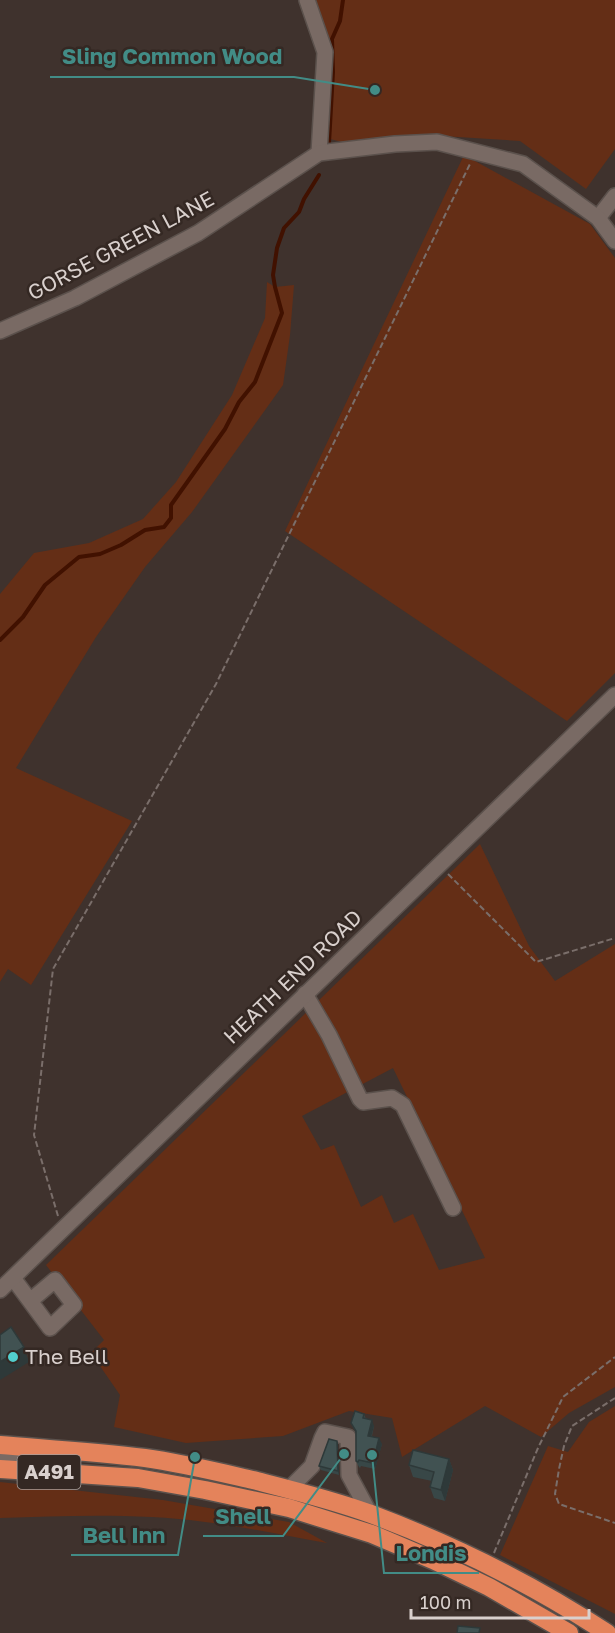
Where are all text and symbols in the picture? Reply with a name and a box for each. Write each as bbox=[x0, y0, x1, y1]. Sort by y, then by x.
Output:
callout: Sling Common Wood bbox=[50, 37, 294, 77]
text: Sling Common Wood bbox=[62, 42, 282, 69]
street label: GORSE GREEN LANE bbox=[23, 185, 218, 305]
street label: HEATH END ROAD bbox=[218, 904, 367, 1049]
place label: The Bell bbox=[25, 1343, 108, 1369]
marker: The Bell bbox=[6, 1350, 20, 1364]
road number: A491 bbox=[17, 1455, 80, 1489]
callout: Shell bbox=[203, 1496, 283, 1536]
text: Shell bbox=[215, 1502, 271, 1529]
callout: Bell Inn bbox=[71, 1515, 178, 1555]
text: Bell Inn bbox=[83, 1521, 165, 1548]
callout: Londis bbox=[384, 1533, 479, 1573]
text: Londis bbox=[396, 1539, 466, 1566]
scale bar bbox=[411, 1582, 590, 1620]
text: 100 m bbox=[420, 1591, 471, 1613]

